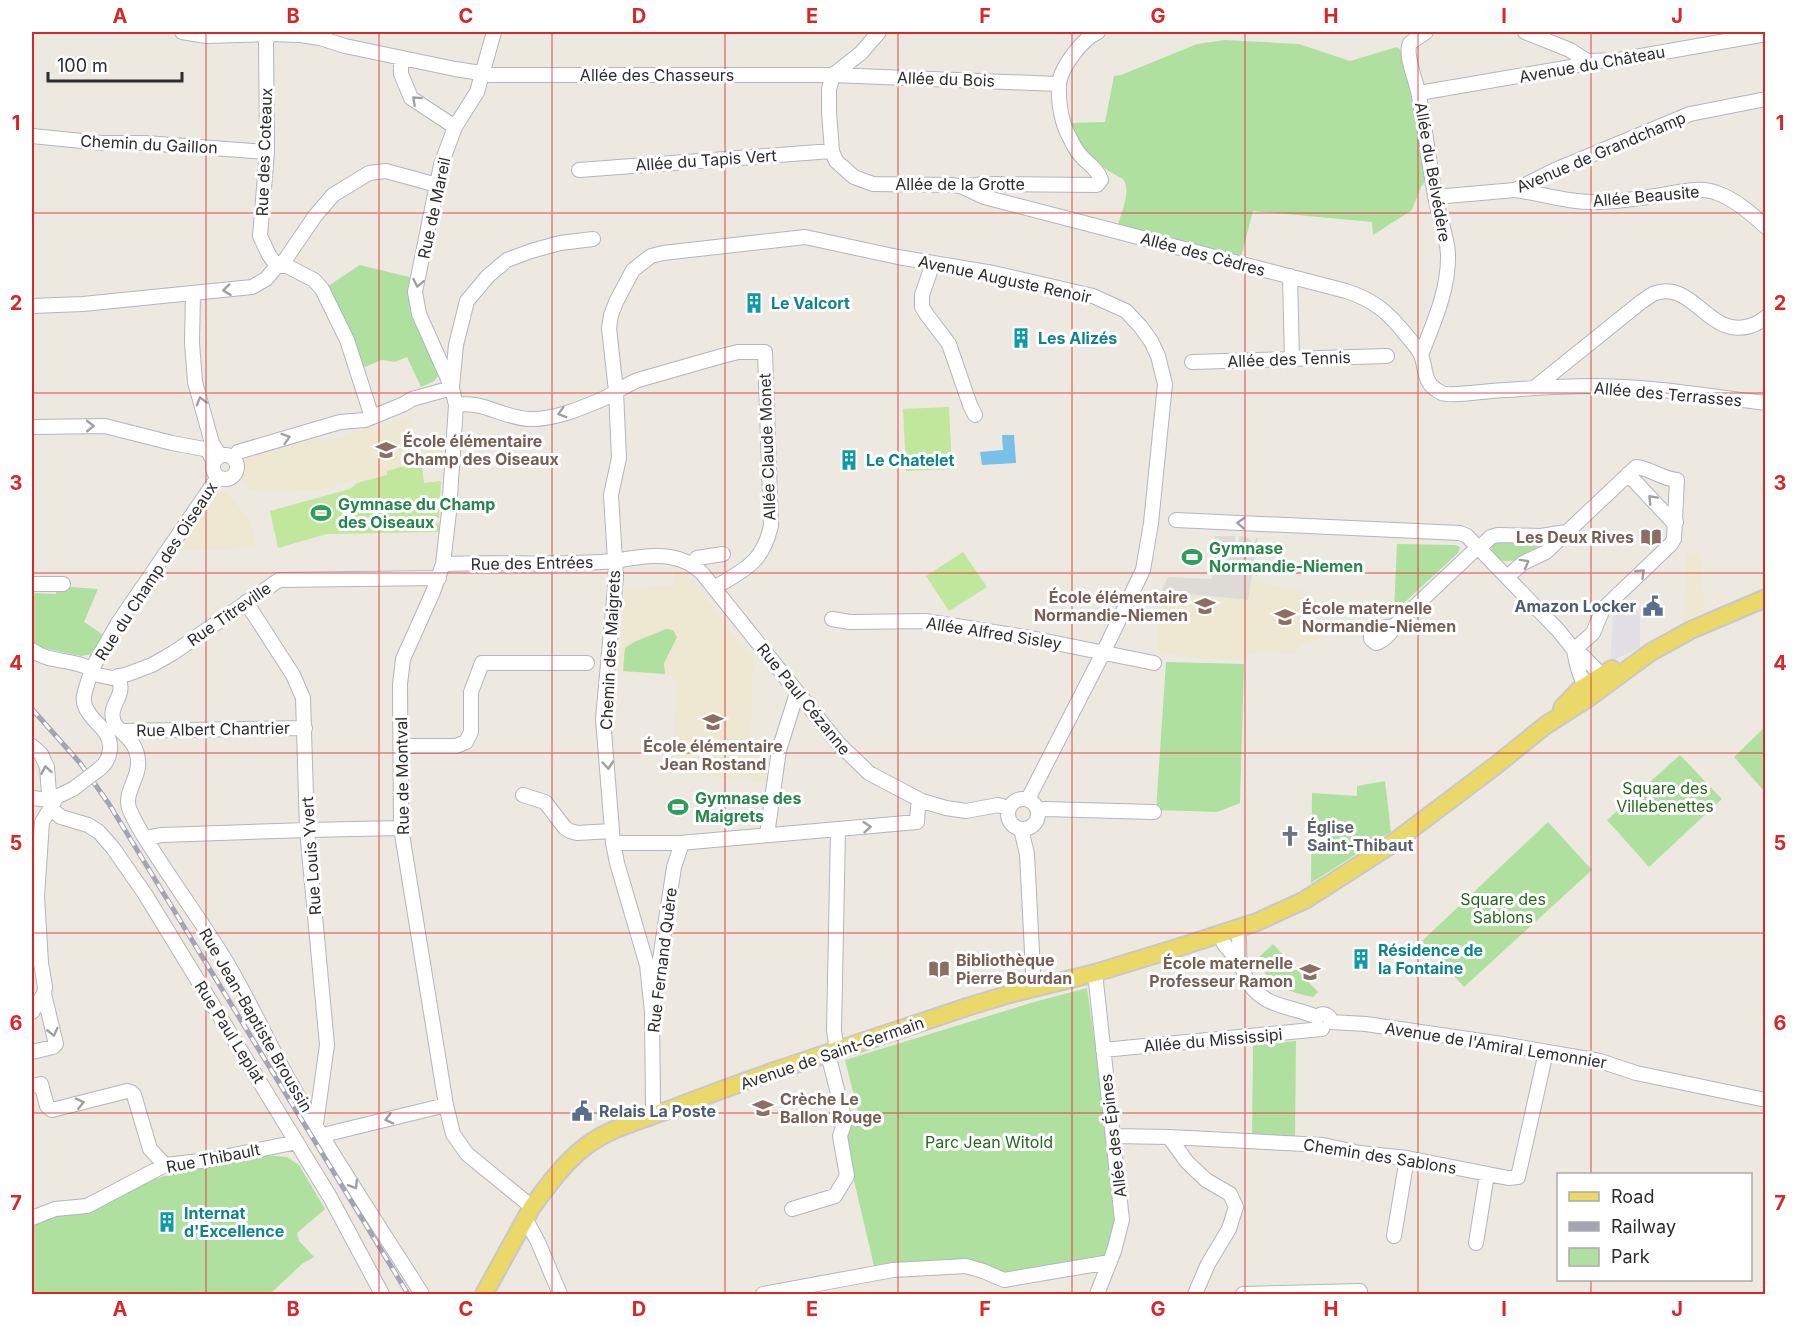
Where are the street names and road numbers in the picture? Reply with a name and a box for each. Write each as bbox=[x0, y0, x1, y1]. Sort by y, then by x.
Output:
street label: Avenue du Château bbox=[1518, 41, 1666, 87]
street label: Allée des Chasseurs bbox=[580, 65, 734, 85]
street label: Allée du Bois bbox=[897, 67, 995, 91]
street label: Rue des Coteaux bbox=[252, 87, 276, 217]
street label: Allée du Belvédère bbox=[1411, 101, 1455, 243]
street label: Avenue de Grandchamp bbox=[1513, 107, 1689, 197]
street label: Chemin du Gaillon bbox=[80, 130, 218, 158]
street label: Allée du Tapis Vert bbox=[635, 145, 777, 175]
street label: Rue de Mareil bbox=[413, 155, 455, 261]
street label: Allée de la Grotte bbox=[895, 174, 1025, 194]
street label: Allée Beausite bbox=[1592, 181, 1700, 211]
street label: Allée des Cèdres bbox=[1138, 228, 1268, 280]
street label: Avenue Auguste Renoir bbox=[917, 251, 1093, 307]
street label: Allée des Tennis bbox=[1227, 347, 1351, 371]
street label: Allée Claude Monet bbox=[754, 373, 780, 521]
street label: Allée des Terrasses bbox=[1593, 378, 1743, 410]
street label: Rue du Champ des Oiseaux bbox=[91, 478, 221, 664]
street label: Rue des Entrées bbox=[470, 552, 594, 574]
street label: Chemin des Maigrets bbox=[596, 570, 624, 730]
street label: Rue Titreville bbox=[183, 578, 275, 650]
street label: Allée Alfred Sisley bbox=[925, 612, 1063, 654]
street label: Rue Paul Cézanne bbox=[753, 639, 855, 759]
street label: Rue de Montval bbox=[391, 717, 413, 835]
street label: Rue Albert Chantrier bbox=[136, 718, 290, 740]
street label: Rue Louis Yvert bbox=[297, 796, 325, 916]
street label: Rue Fernand Quère bbox=[643, 886, 681, 1034]
street label: Rue Jean-Baptiste Broussin bbox=[195, 924, 317, 1116]
street label: Rue Paul Leplat bbox=[191, 977, 269, 1087]
street label: Avenue de Saint-Germain bbox=[737, 1012, 927, 1094]
street label: Avenue de l'Amiral Lemonnier bbox=[1384, 1018, 1608, 1072]
street label: Allée du Mississipi bbox=[1143, 1024, 1283, 1056]
street label: Allée des Épines bbox=[1095, 1073, 1131, 1199]
street label: Chemin des Sablons bbox=[1302, 1134, 1458, 1178]
street label: Rue Thibault bbox=[164, 1139, 262, 1177]

